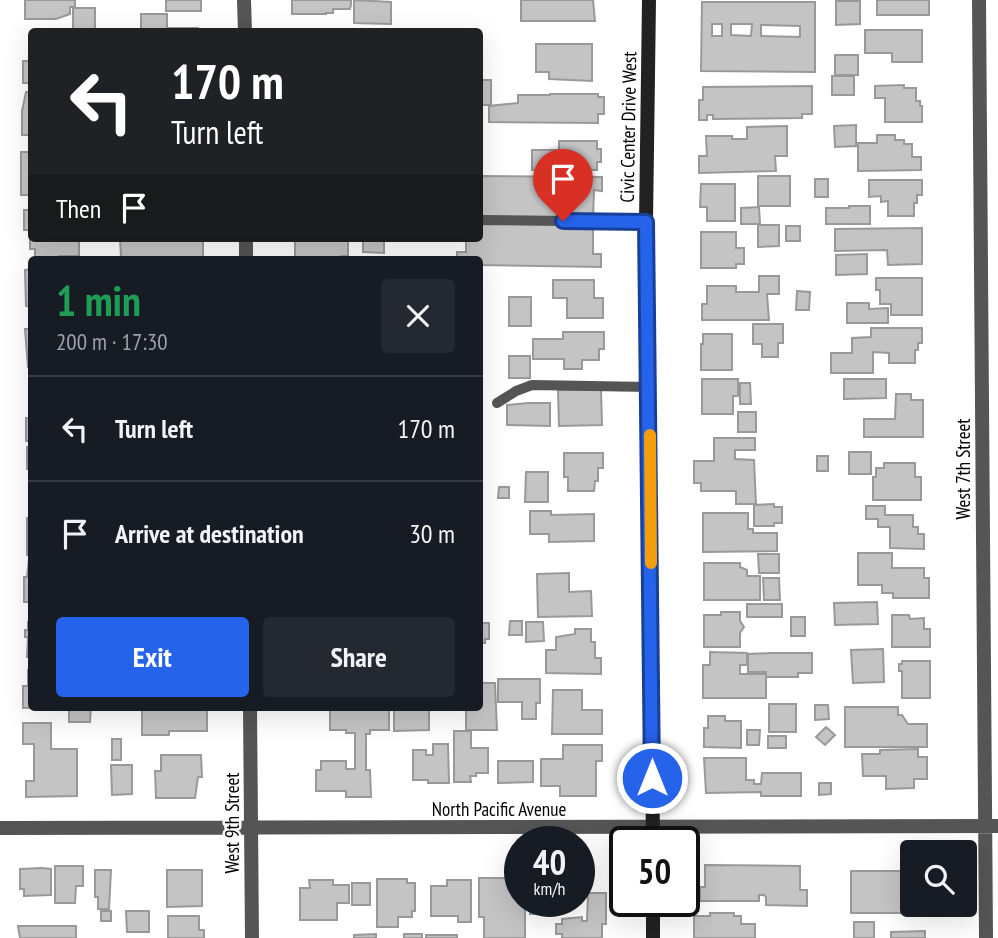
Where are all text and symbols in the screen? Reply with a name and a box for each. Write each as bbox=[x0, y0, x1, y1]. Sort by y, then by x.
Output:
text: 170 m bbox=[171, 49, 284, 113]
street label: Civic Center Drive West bbox=[615, 50, 641, 203]
icon: left bbox=[56, 56, 147, 147]
text: Turn left bbox=[171, 111, 263, 153]
pin bbox=[533, 149, 593, 221]
icon: arrive bbox=[544, 160, 582, 198]
icon: arrive bbox=[115, 189, 153, 227]
text: Then bbox=[56, 192, 101, 225]
text: 1 min bbox=[56, 273, 141, 328]
button: close bbox=[381, 279, 455, 353]
text: 200 m · 17:30 bbox=[56, 327, 168, 356]
icon: left bbox=[56, 410, 94, 448]
text: Turn left bbox=[115, 412, 193, 445]
text: 170 m bbox=[397, 412, 455, 445]
street label: West 7th Street bbox=[951, 418, 975, 519]
icon: arrive bbox=[56, 515, 94, 553]
text: Arrive at destination bbox=[115, 517, 304, 550]
text: 30 m bbox=[409, 517, 455, 550]
button: Exit bbox=[56, 617, 249, 697]
button: Share bbox=[263, 617, 455, 697]
position arrow bbox=[615, 741, 689, 815]
street label: West 9th Street bbox=[220, 772, 244, 874]
street label: North Pacific Avenue bbox=[432, 797, 566, 821]
speed limit sign: 50 bbox=[609, 826, 700, 917]
text: 40 bbox=[533, 839, 566, 885]
map controls bbox=[900, 840, 977, 917]
button: search bbox=[900, 840, 977, 917]
text: km/h bbox=[534, 877, 565, 900]

